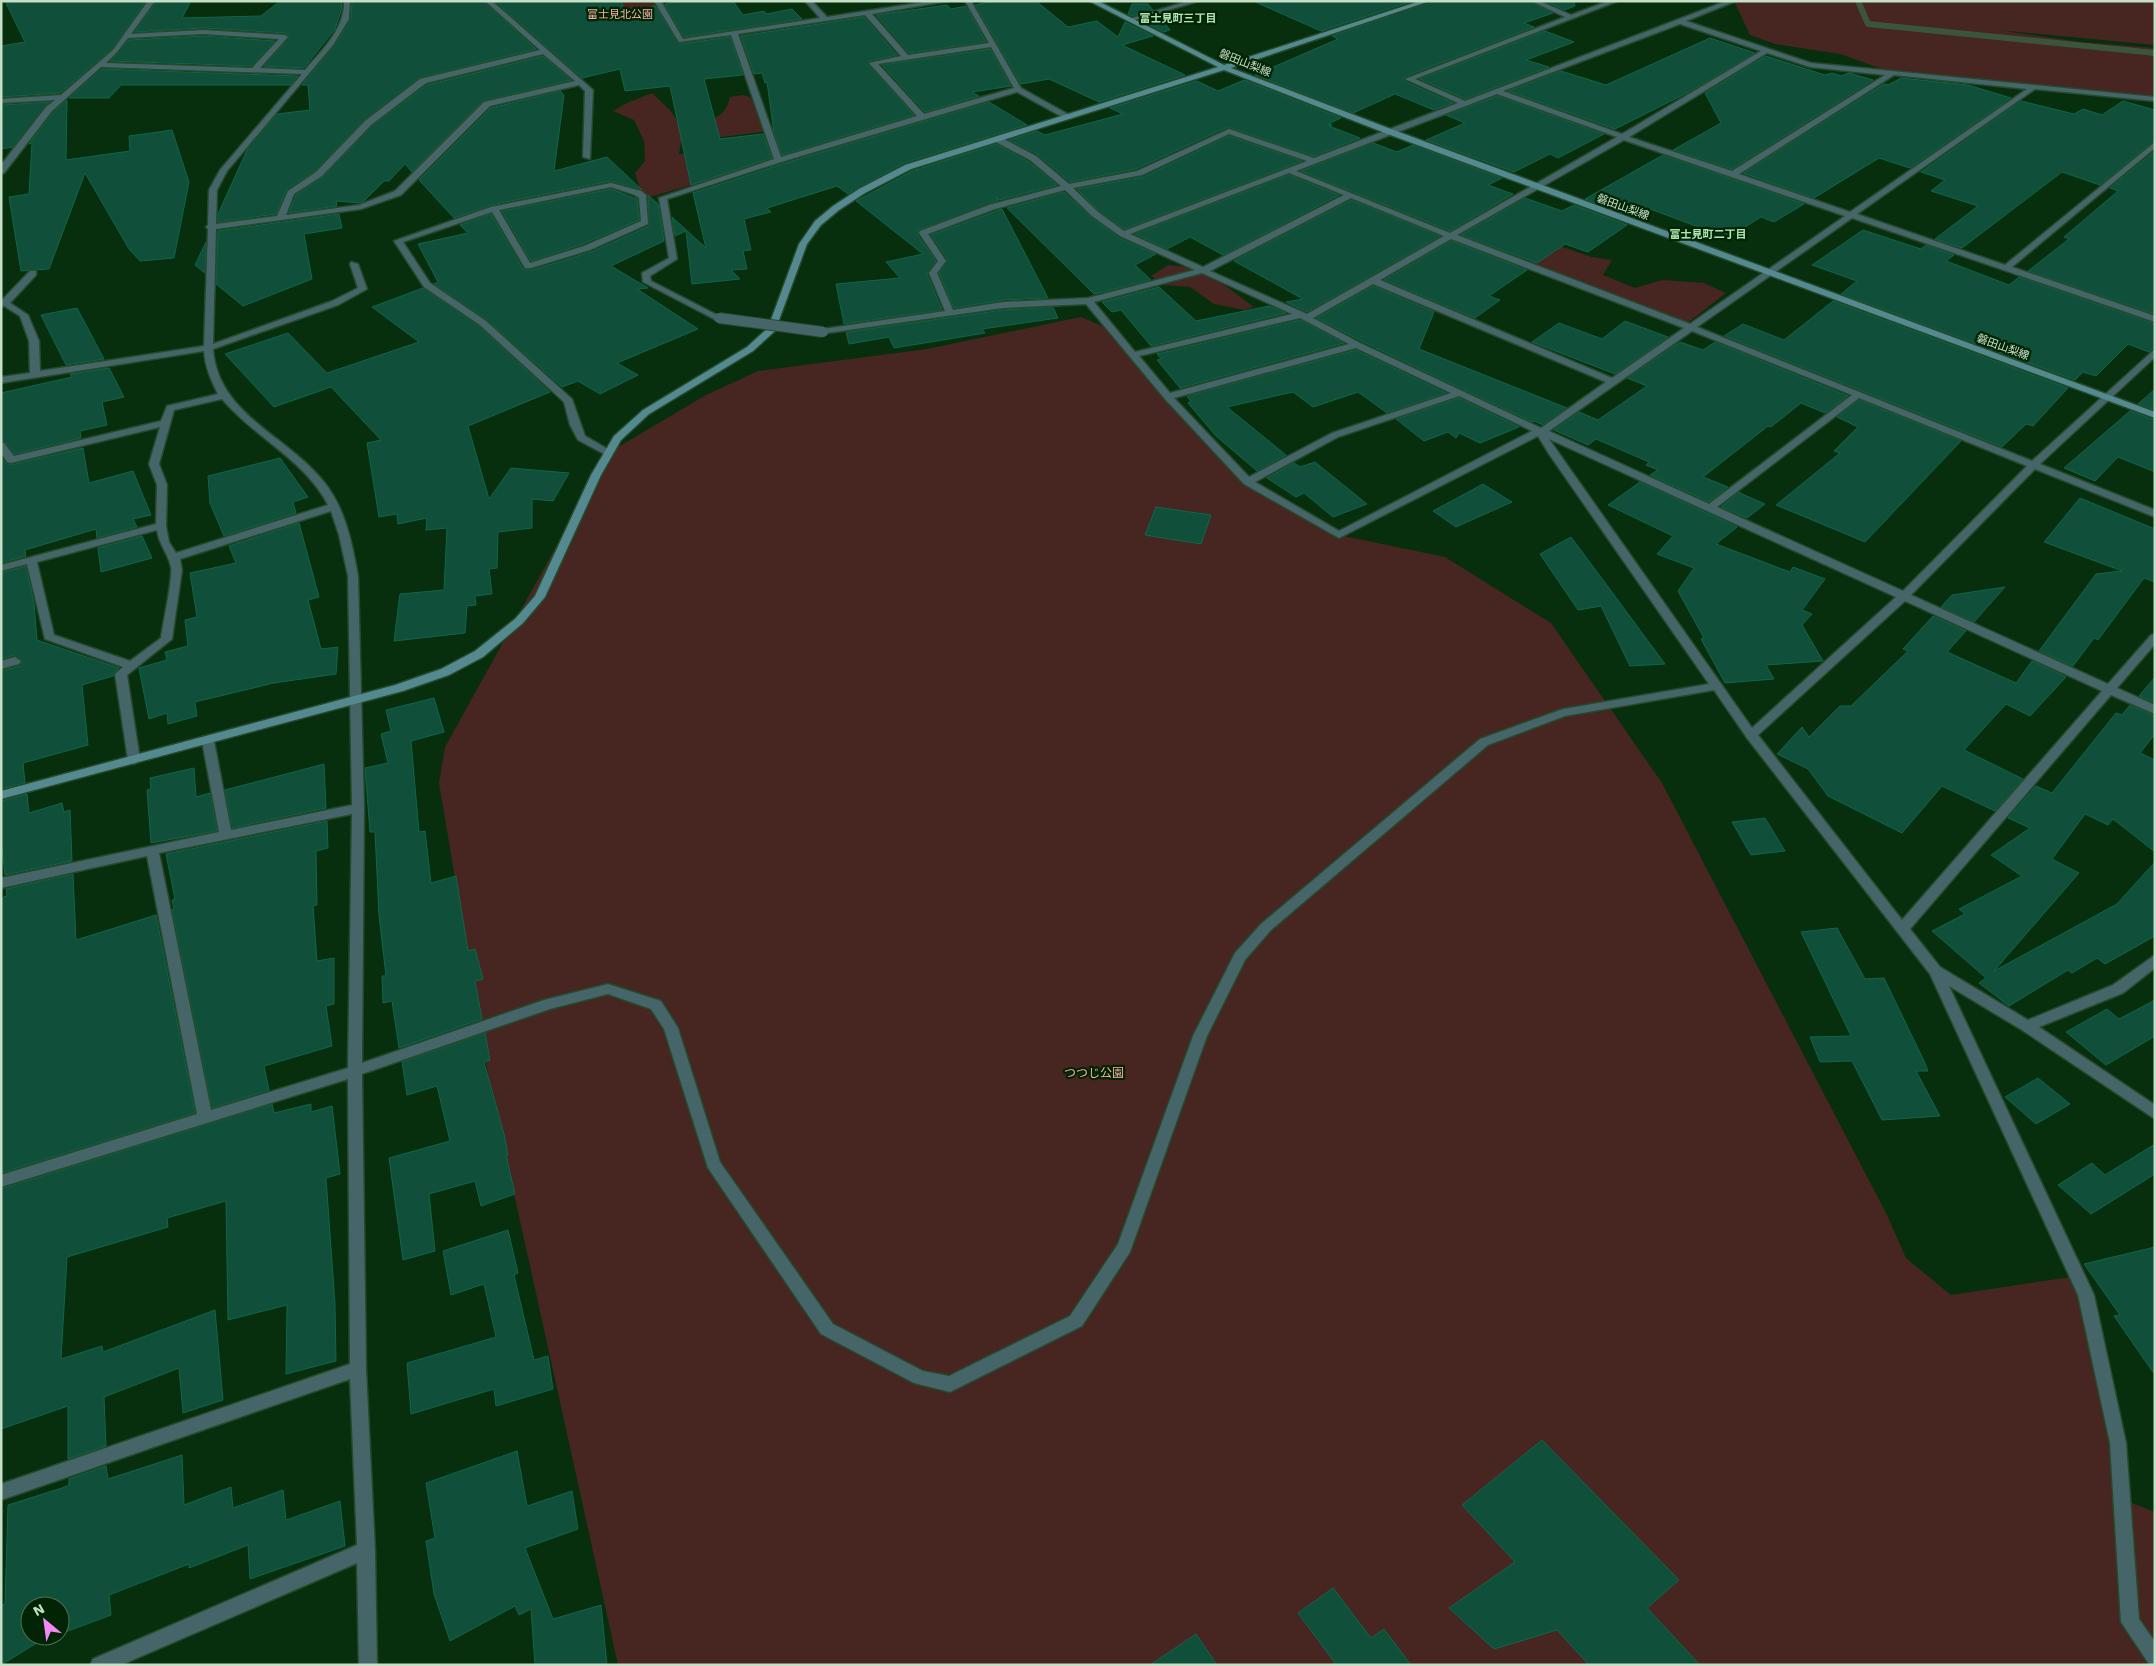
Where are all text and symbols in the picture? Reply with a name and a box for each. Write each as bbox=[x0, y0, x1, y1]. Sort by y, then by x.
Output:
park label: 富士見北公園 bbox=[587, 8, 653, 21]
district label: 富士見町三丁目 bbox=[1140, 12, 1217, 25]
street label: 磐田山梨線 bbox=[1217, 47, 1273, 79]
street label: 磐田山梨線 bbox=[1595, 191, 1651, 223]
district label: 富士見町二丁目 bbox=[1670, 228, 1747, 241]
street label: 磐田山梨線 bbox=[1975, 331, 2031, 363]
park label: つつじ公園 bbox=[1064, 1066, 1124, 1080]
north arrow bbox=[20, 1596, 70, 1646]
text: N bbox=[30, 1600, 47, 1619]

